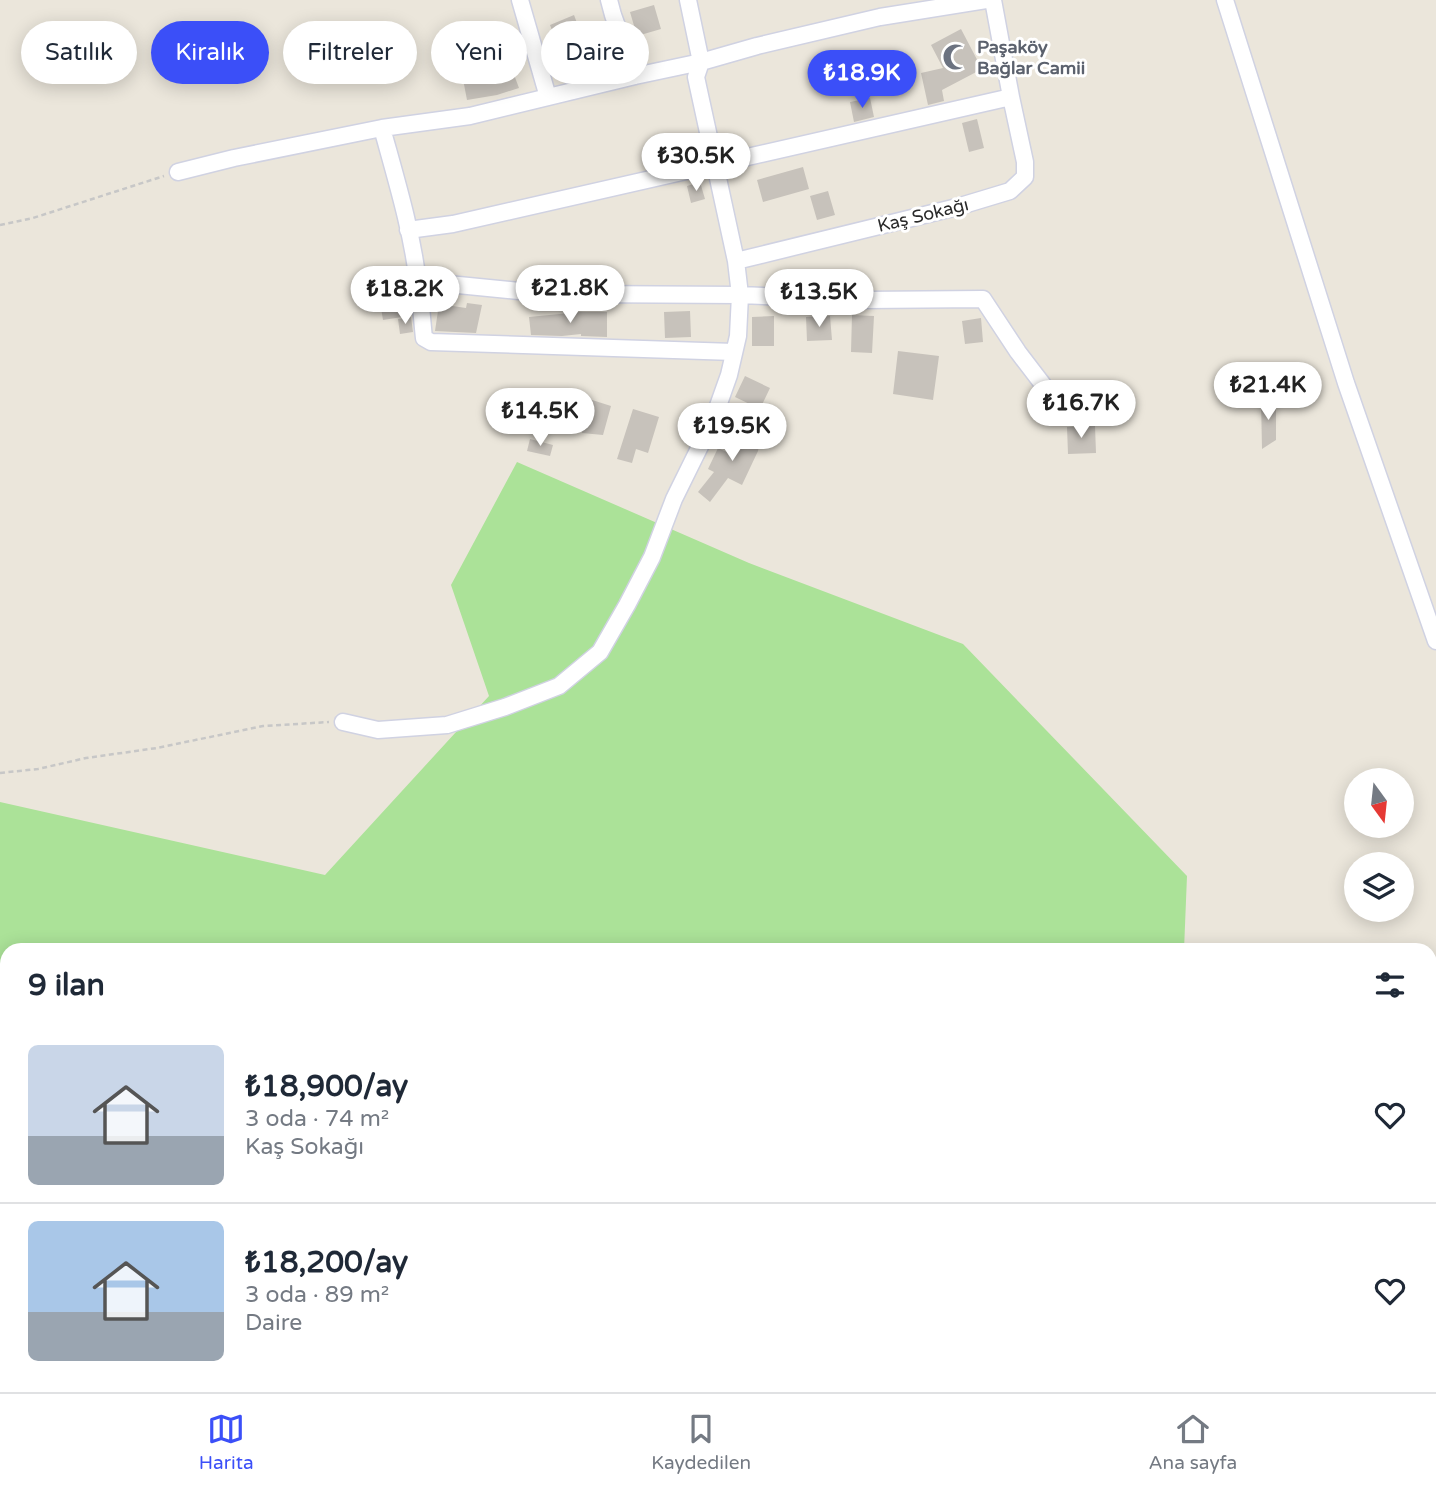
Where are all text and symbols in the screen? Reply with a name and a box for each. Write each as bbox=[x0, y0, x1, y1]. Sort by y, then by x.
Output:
chip: Satılık bbox=[21, 21, 137, 84]
chip: Kiralık bbox=[151, 21, 269, 84]
chip: Filtreler bbox=[283, 21, 417, 84]
chip: Yeni bbox=[431, 21, 527, 84]
chip: Daire bbox=[541, 21, 649, 84]
place label: Paşaköy Bağlar Camii bbox=[977, 36, 1085, 79]
mosque icon: Paşaköy Bağlar Camii bbox=[941, 42, 971, 72]
pin: ₺18.9K bbox=[805, 50, 919, 110]
text: ₺18.9K bbox=[824, 59, 900, 87]
pin: ₺30.5K bbox=[639, 134, 753, 193]
text: ₺30.5K bbox=[658, 142, 734, 170]
street label: Kaş Sokağı bbox=[875, 193, 971, 237]
pin: ₺18.2K bbox=[348, 266, 462, 326]
pin: ₺21.8K bbox=[513, 266, 627, 325]
pin: ₺13.5K bbox=[762, 270, 876, 329]
text: ₺21.8K bbox=[532, 274, 608, 302]
text: ₺18.2K bbox=[367, 275, 443, 303]
text: ₺13.5K bbox=[781, 278, 857, 306]
pin: ₺21.4K bbox=[1211, 362, 1325, 422]
text: ₺21.4K bbox=[1230, 371, 1306, 399]
pin: ₺16.7K bbox=[1024, 380, 1138, 440]
pin: ₺14.5K bbox=[483, 388, 597, 448]
text: ₺16.7K bbox=[1043, 389, 1119, 417]
text: ₺14.5K bbox=[502, 397, 578, 425]
pin: ₺19.5K bbox=[675, 404, 789, 463]
text: ₺19.5K bbox=[694, 412, 770, 440]
north arrow bbox=[1344, 768, 1414, 838]
map controls bbox=[1344, 768, 1414, 922]
button: layers bbox=[1344, 852, 1414, 922]
icon: filters bbox=[1371, 966, 1409, 1004]
text: 9 ilan bbox=[28, 967, 105, 1004]
text: ₺18,900/ay bbox=[245, 1068, 408, 1105]
icon: home bbox=[84, 1073, 168, 1157]
icon: heart bbox=[1371, 1096, 1409, 1134]
text: 3 oda · 74 m² bbox=[245, 1105, 389, 1133]
text: Kaş Sokağı bbox=[245, 1133, 364, 1161]
text: ₺18,200/ay bbox=[245, 1244, 408, 1281]
icon: home bbox=[84, 1249, 168, 1333]
icon: heart bbox=[1371, 1272, 1409, 1310]
text: 3 oda · 89 m² bbox=[245, 1281, 389, 1309]
text: Daire bbox=[245, 1309, 302, 1337]
tab: Harita bbox=[199, 1410, 254, 1474]
tab: Kaydedilen bbox=[651, 1410, 751, 1474]
tab: Ana sayfa bbox=[1149, 1410, 1237, 1474]

